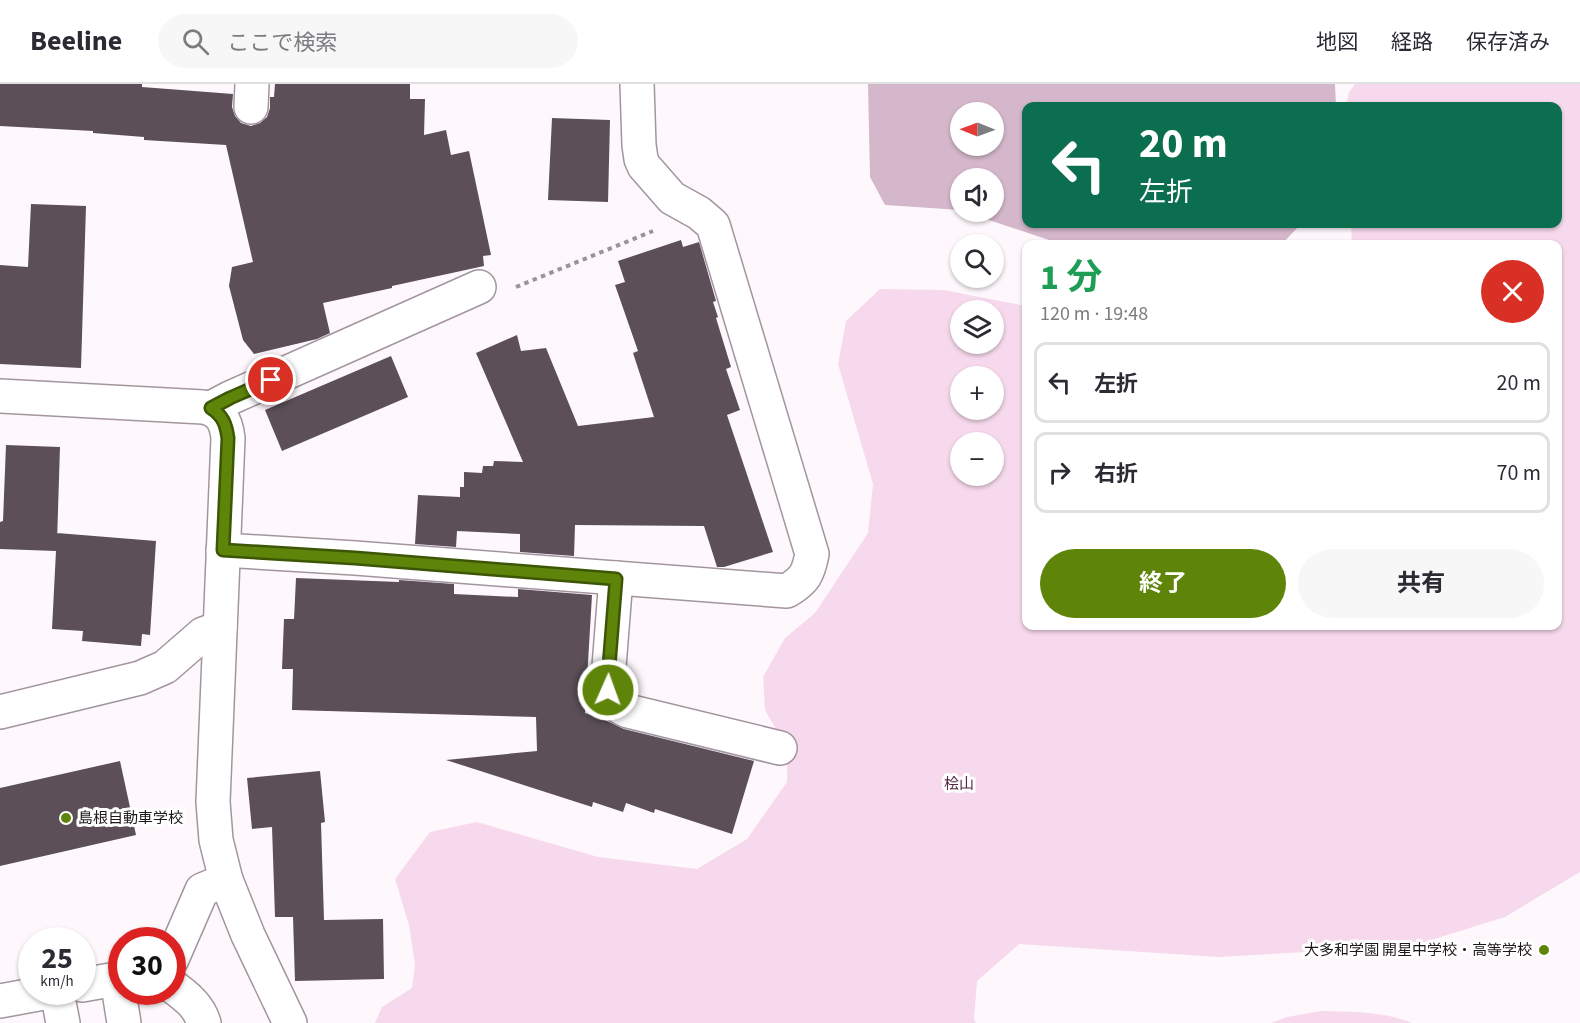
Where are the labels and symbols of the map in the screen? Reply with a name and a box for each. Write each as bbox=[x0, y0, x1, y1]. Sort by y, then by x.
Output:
north arrow bbox=[950, 102, 1004, 156]
pin bbox=[245, 354, 296, 405]
position arrow bbox=[576, 658, 640, 722]
park label: 桧山 bbox=[944, 774, 974, 795]
place label: 島根自動車学校 bbox=[78, 808, 183, 829]
marker: 島根自動車学校 bbox=[59, 811, 73, 825]
speed limit sign: 30 bbox=[108, 927, 186, 1005]
place label: 大多和学園 開星中学校・高等学校 bbox=[1304, 940, 1532, 961]
marker: 大多和学園 開星中学校・高等学校 bbox=[1537, 943, 1551, 957]

